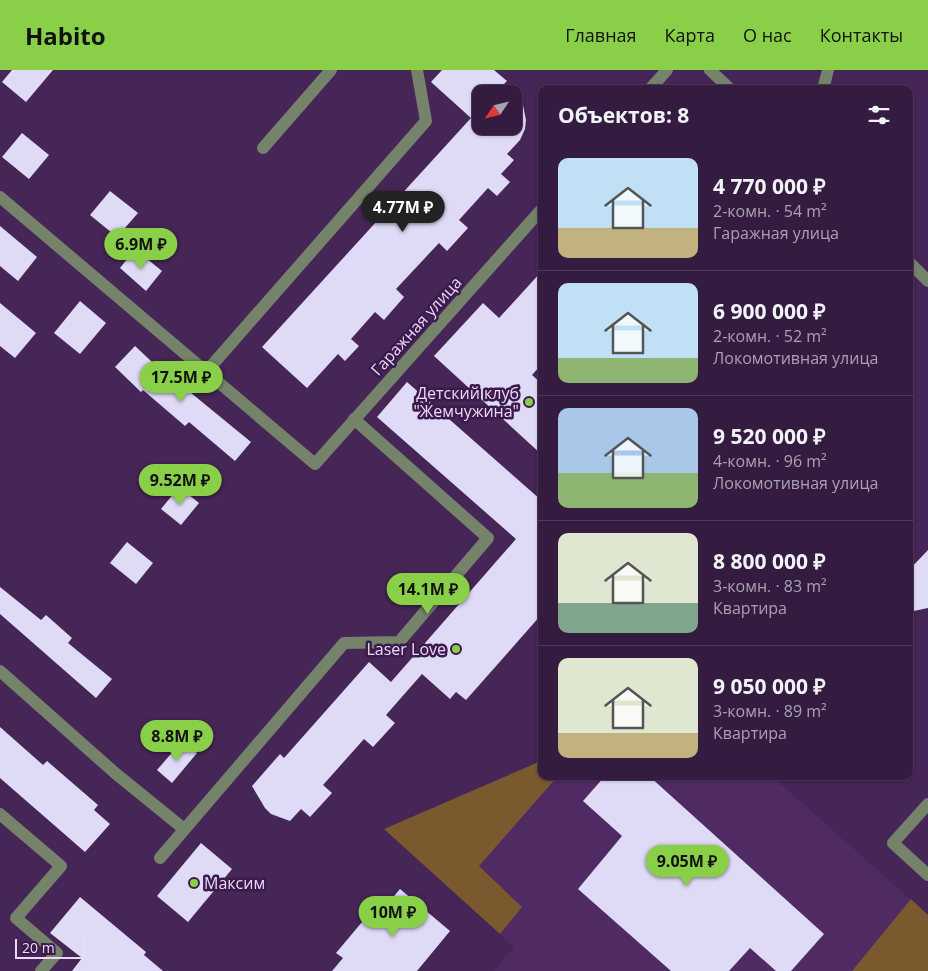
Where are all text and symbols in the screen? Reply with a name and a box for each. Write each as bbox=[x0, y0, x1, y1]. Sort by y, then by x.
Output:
text: Habito bbox=[25, 19, 106, 52]
text: Главная bbox=[565, 23, 637, 47]
text: Карта bbox=[665, 23, 715, 47]
text: О нас bbox=[743, 23, 792, 47]
text: Контакты bbox=[820, 23, 903, 47]
north arrow bbox=[472, 85, 522, 135]
map controls bbox=[472, 85, 522, 135]
text: Объектов: 8 bbox=[558, 101, 689, 129]
icon: filters bbox=[865, 101, 893, 129]
text: 4 770 000 ₽ bbox=[713, 172, 826, 200]
icon: home bbox=[598, 178, 658, 238]
pin: 4.77M ₽ bbox=[357, 190, 449, 233]
text: 4.77M ₽ bbox=[373, 196, 433, 218]
text: 2-комн. · 54 m² bbox=[713, 200, 827, 222]
text: Гаражная улица bbox=[713, 222, 839, 244]
pin: 6.9M ₽ bbox=[100, 228, 182, 270]
text: 6.9M ₽ bbox=[115, 233, 167, 255]
street label: Гаражная улица bbox=[366, 272, 466, 380]
text: 6 900 000 ₽ bbox=[713, 297, 826, 325]
icon: home bbox=[598, 303, 658, 363]
text: 2-комн. · 52 m² bbox=[713, 325, 827, 347]
text: Локомотивная улица bbox=[713, 347, 878, 369]
pin: 17.5M ₽ bbox=[135, 360, 227, 403]
text: 17.5M ₽ bbox=[151, 366, 211, 388]
place label: Детский клуб "Жемчужина" bbox=[413, 382, 519, 422]
marker: Детский клуб "Жемчужина" bbox=[523, 396, 535, 408]
text: 9 520 000 ₽ bbox=[713, 422, 826, 450]
icon: home bbox=[598, 428, 658, 488]
text: 4-комн. · 96 m² bbox=[713, 450, 827, 472]
pin: 9.52M ₽ bbox=[134, 464, 226, 506]
text: 9.52M ₽ bbox=[150, 469, 210, 491]
text: Локомотивная улица bbox=[713, 472, 878, 494]
text: 8 800 000 ₽ bbox=[713, 547, 826, 575]
icon: home bbox=[598, 553, 658, 613]
pin: 14.1M ₽ bbox=[382, 572, 474, 615]
text: 3-комн. · 83 m² bbox=[713, 575, 827, 597]
text: 14.1M ₽ bbox=[398, 578, 458, 600]
text: Квартира bbox=[713, 597, 787, 619]
place label: Laser Love bbox=[367, 638, 446, 660]
marker: Laser Love bbox=[450, 643, 462, 655]
text: 9 050 000 ₽ bbox=[713, 672, 826, 700]
icon: home bbox=[598, 678, 658, 738]
text: 3-комн. · 89 m² bbox=[713, 700, 827, 722]
pin: 8.8M ₽ bbox=[136, 720, 218, 762]
text: Квартира bbox=[713, 722, 787, 744]
text: 8.8M ₽ bbox=[151, 725, 203, 747]
pin: 9.05M ₽ bbox=[641, 844, 733, 887]
text: 9.05M ₽ bbox=[657, 850, 717, 872]
place label: Максим bbox=[204, 872, 265, 894]
marker: Максим bbox=[188, 877, 200, 889]
pin: 10M ₽ bbox=[358, 896, 428, 938]
text: 10M ₽ bbox=[370, 901, 416, 923]
scale bar bbox=[15, 936, 85, 959]
text: 20 m bbox=[22, 938, 55, 957]

